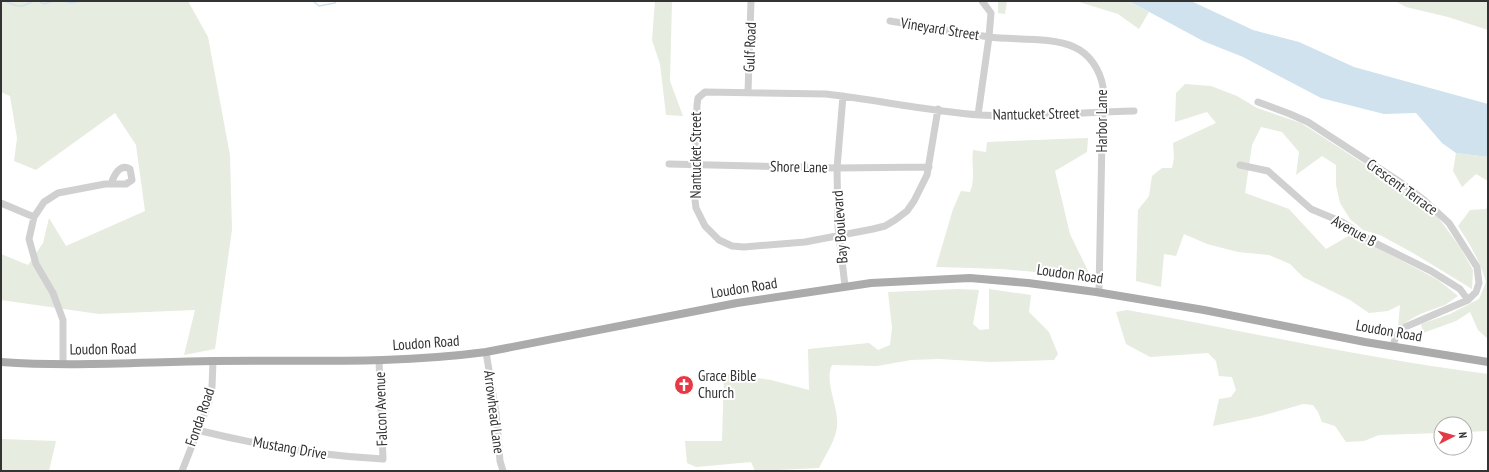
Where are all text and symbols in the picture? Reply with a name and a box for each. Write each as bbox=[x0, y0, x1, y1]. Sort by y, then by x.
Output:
street label: Vineyard Street bbox=[898, 13, 981, 44]
street label: Gulf Road bbox=[739, 22, 760, 72]
street label: Harbor Lane bbox=[1092, 89, 1111, 153]
street label: Nantucket Street bbox=[992, 103, 1080, 124]
street label: Nantucket Street bbox=[686, 112, 705, 198]
street label: Crescent Terrace bbox=[1363, 154, 1442, 219]
street label: Shore Lane bbox=[770, 156, 828, 177]
street label: Bay Boulevard bbox=[827, 190, 852, 264]
street label: Avenue B bbox=[1329, 211, 1380, 251]
street label: Loudon Road bbox=[1036, 259, 1105, 288]
street label: Loudon Road bbox=[709, 273, 778, 302]
street label: Loudon Road bbox=[1354, 315, 1424, 346]
street label: Loudon Road bbox=[392, 331, 460, 354]
street label: Loudon Road bbox=[69, 338, 137, 359]
place label: Grace Bible Church bbox=[698, 366, 756, 402]
street label: Arrowhead Lane bbox=[480, 369, 509, 455]
street label: Falcon Avenue bbox=[370, 371, 391, 447]
church icon: Grace Bible Church bbox=[673, 374, 695, 396]
street label: Fonda Road bbox=[181, 385, 218, 449]
north arrow bbox=[1433, 416, 1473, 456]
text: N bbox=[1456, 431, 1470, 439]
street label: Mustang Drive bbox=[252, 432, 329, 463]

